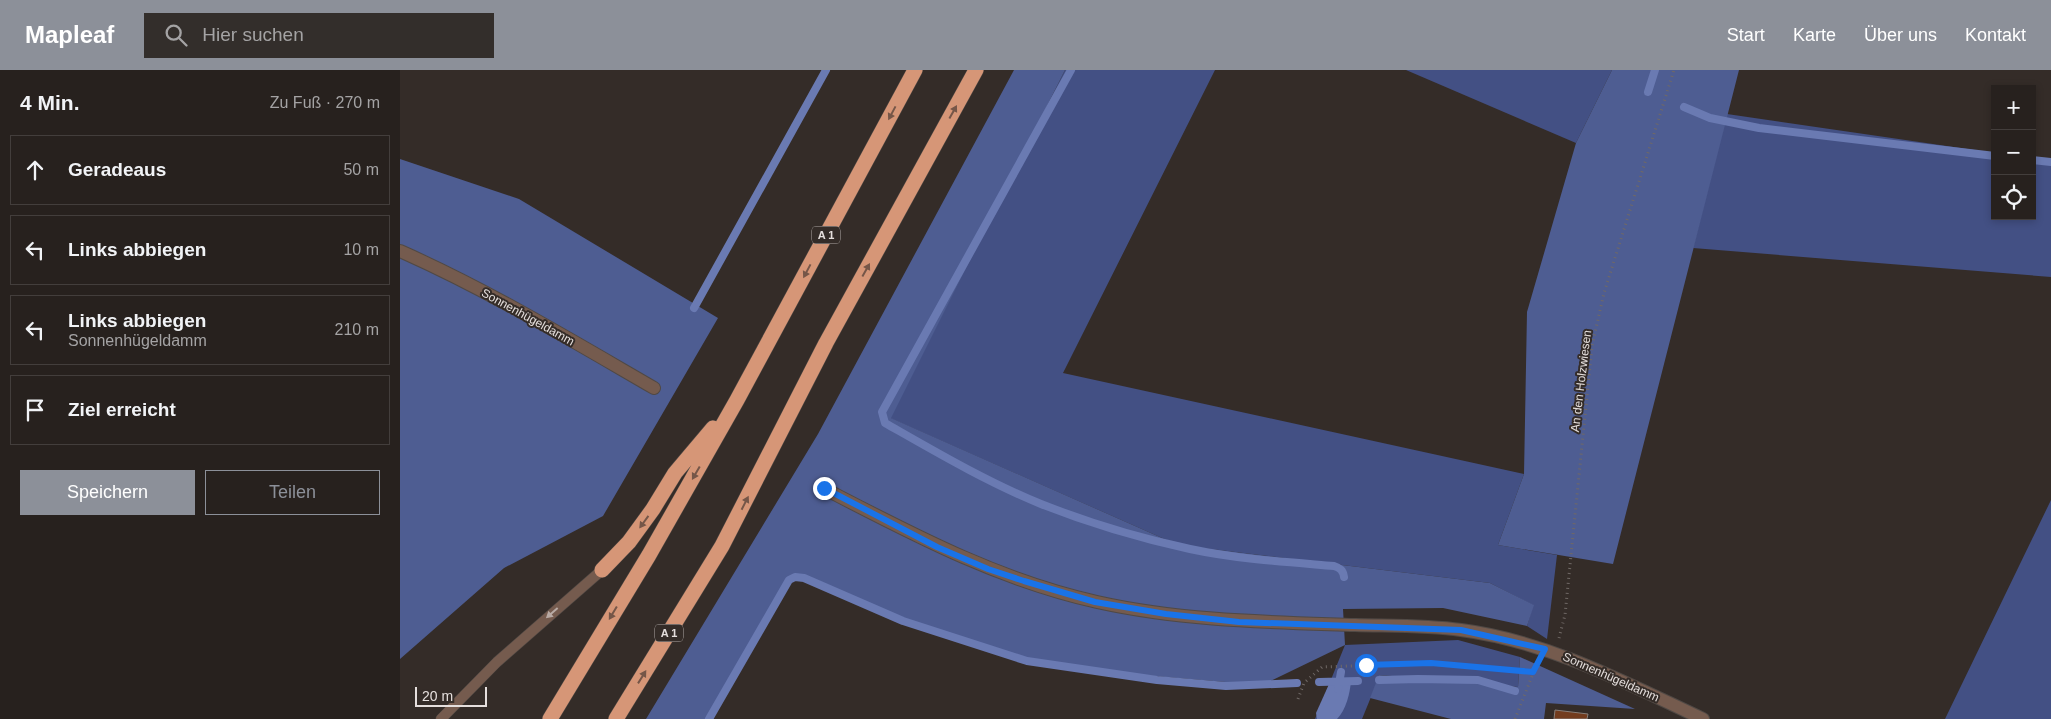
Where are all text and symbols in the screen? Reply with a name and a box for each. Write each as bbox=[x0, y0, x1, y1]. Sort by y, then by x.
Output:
search box bbox=[144, 13, 494, 58]
text: Mapleaf bbox=[25, 21, 114, 48]
icon: search bbox=[162, 21, 190, 49]
text: Hier suchen bbox=[202, 24, 304, 45]
text: Start bbox=[1727, 25, 1765, 45]
text: Karte bbox=[1793, 25, 1836, 45]
text: Über uns bbox=[1864, 25, 1937, 45]
text: Kontakt bbox=[1965, 25, 2026, 45]
map controls bbox=[1991, 85, 2036, 220]
button: + bbox=[1991, 85, 2036, 130]
text: 4 Min. bbox=[20, 91, 80, 114]
text: Zu Fuß · 270 m bbox=[270, 94, 380, 111]
one-way arrow bbox=[949, 105, 957, 119]
one-way arrow bbox=[888, 106, 896, 120]
button: − bbox=[1991, 130, 2036, 175]
icon: ahead bbox=[21, 156, 49, 184]
text: Geradeaus bbox=[68, 159, 166, 180]
text: 50 m bbox=[343, 161, 379, 178]
button: locate bbox=[1991, 175, 2036, 220]
road number: A 1 bbox=[812, 226, 840, 244]
icon: left bbox=[21, 236, 49, 264]
text: Links abbiegen bbox=[68, 239, 206, 260]
text: 10 m bbox=[343, 241, 379, 258]
one-way arrow bbox=[862, 263, 871, 276]
one-way arrow bbox=[802, 265, 811, 278]
street label: Sonnenhügeldamm bbox=[479, 286, 577, 348]
text: Links abbiegen bbox=[68, 310, 206, 331]
icon: left bbox=[21, 316, 49, 344]
text: 210 m bbox=[335, 321, 379, 338]
street label: An den Holzwiesen bbox=[1568, 329, 1594, 433]
text: Sonnenhügeldamm bbox=[68, 332, 207, 349]
icon: arrive bbox=[21, 396, 49, 424]
text: Ziel erreicht bbox=[68, 399, 176, 420]
one-way arrow bbox=[691, 466, 700, 479]
button: Speichern bbox=[20, 470, 195, 515]
button: Teilen bbox=[205, 470, 380, 515]
route end bbox=[813, 477, 836, 500]
one-way arrow bbox=[741, 496, 749, 510]
one-way arrow bbox=[638, 515, 649, 528]
one-way arrow bbox=[609, 605, 617, 620]
one-way arrow bbox=[546, 608, 559, 619]
road number: A 1 bbox=[655, 624, 683, 642]
street label: Sonnenhügeldamm bbox=[1561, 649, 1661, 705]
route start bbox=[1355, 654, 1378, 677]
one-way arrow bbox=[637, 671, 646, 684]
scale bar bbox=[415, 684, 488, 707]
text: 20 m bbox=[422, 688, 453, 704]

